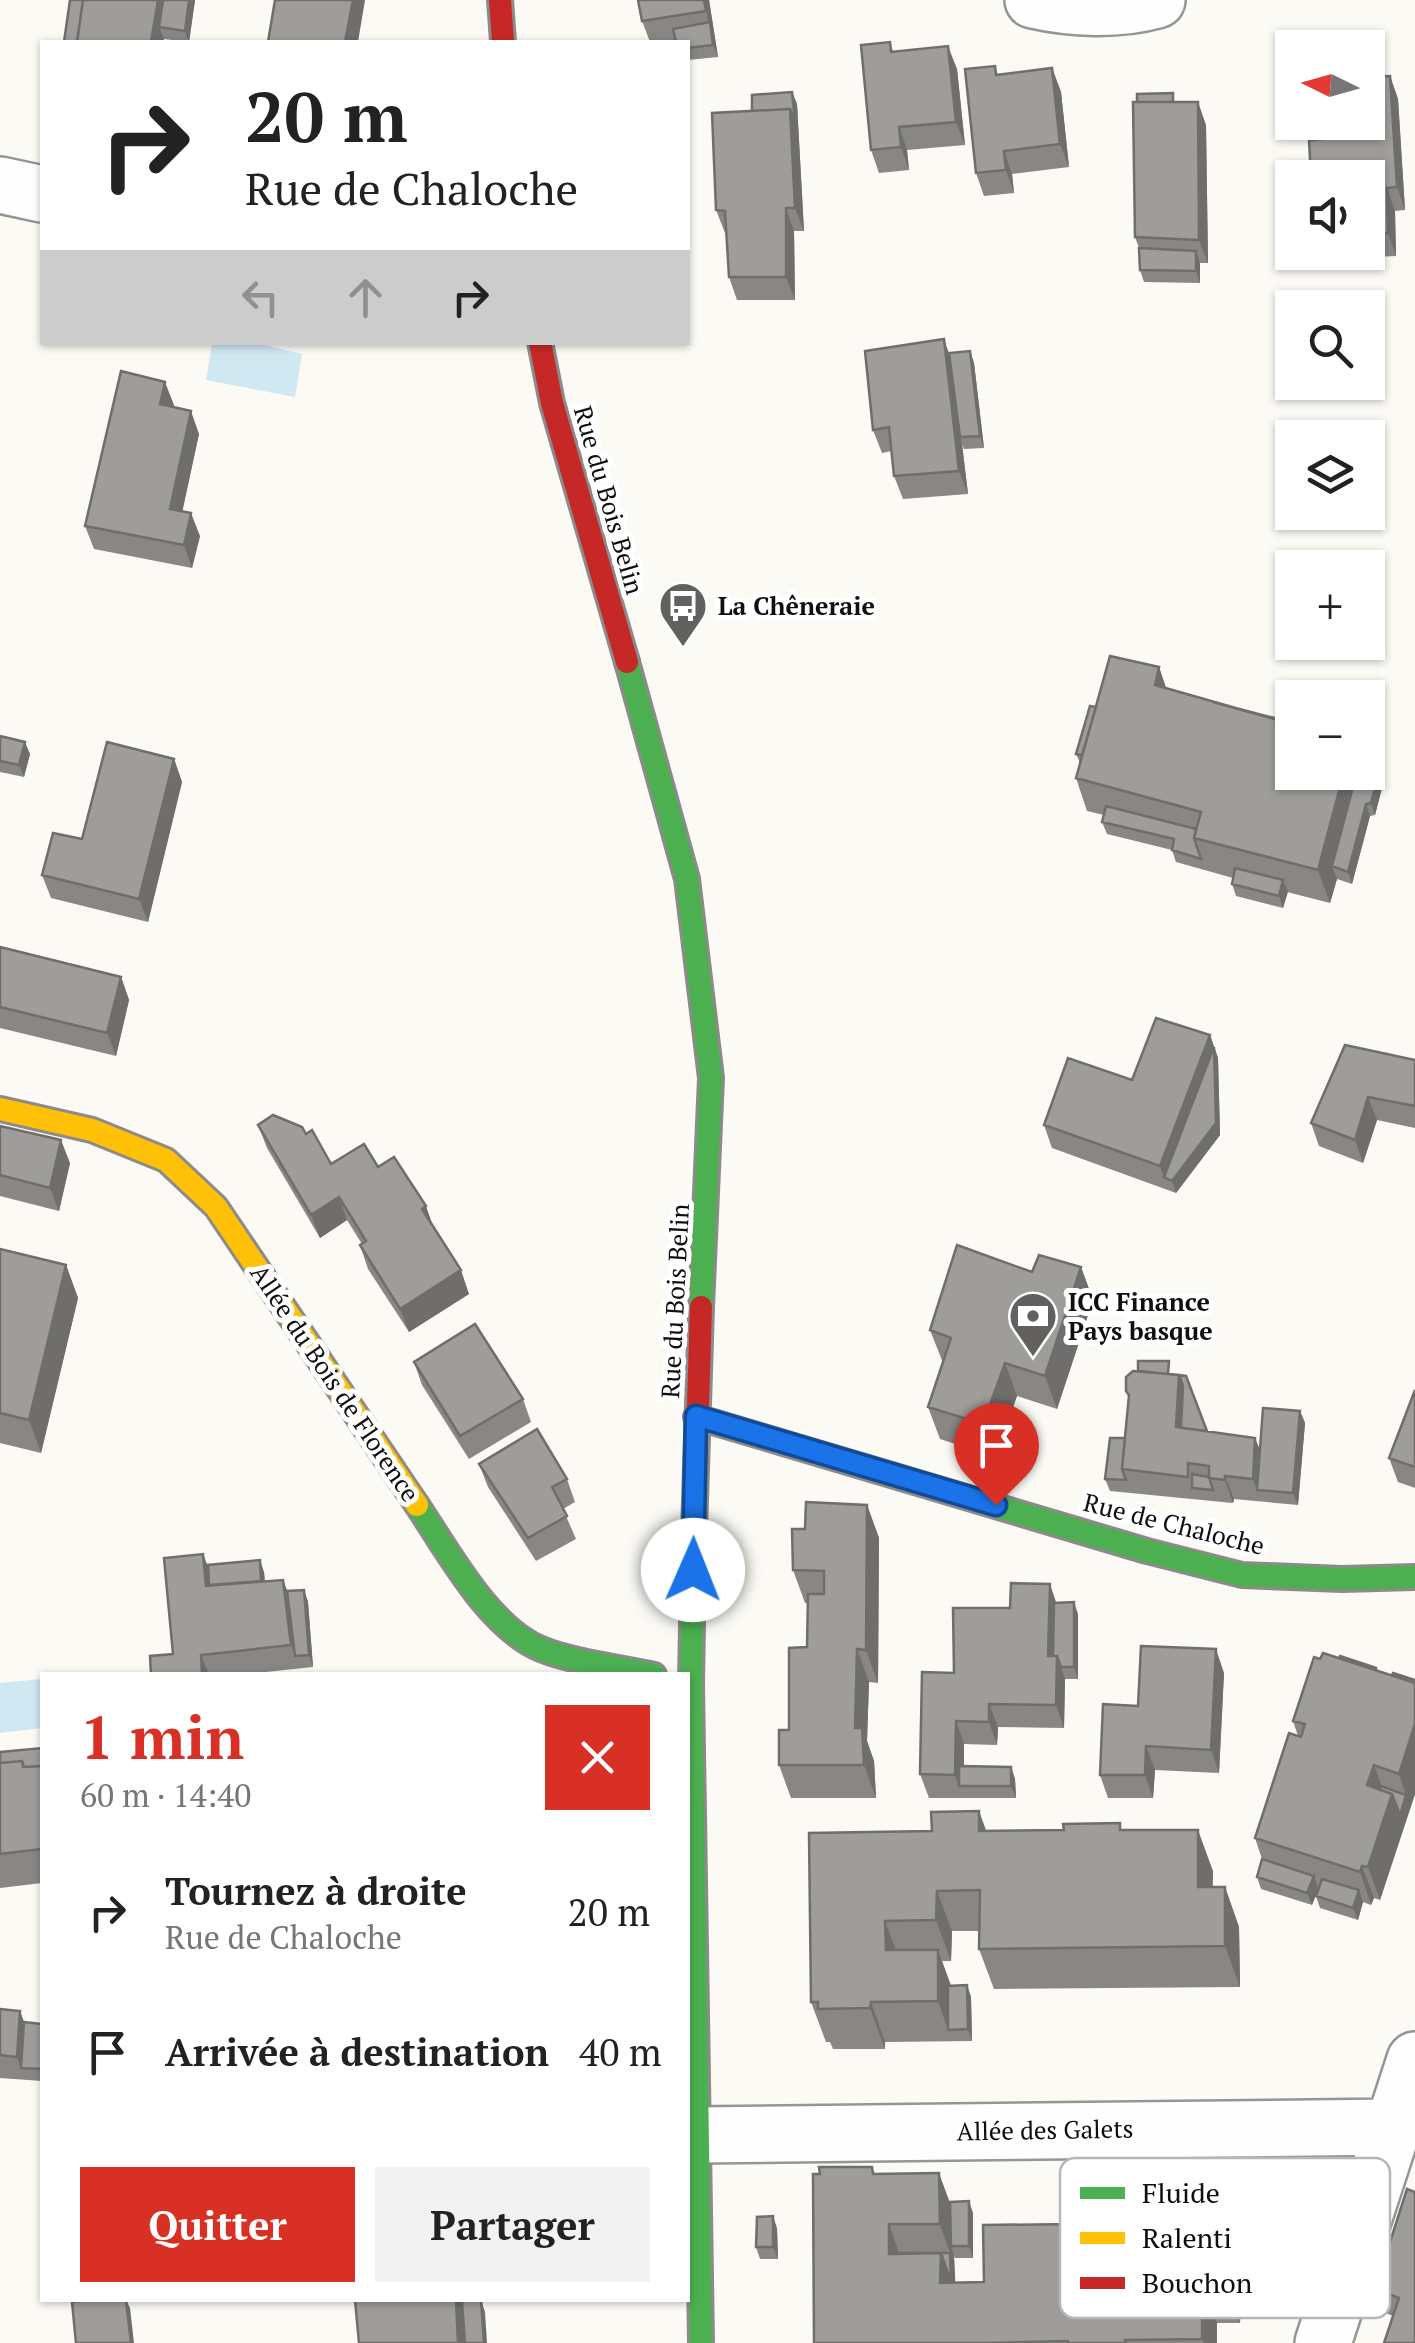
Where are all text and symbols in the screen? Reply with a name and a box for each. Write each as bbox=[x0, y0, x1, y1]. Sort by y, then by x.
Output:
north arrow bbox=[1275, 30, 1385, 140]
map controls bbox=[1275, 30, 1385, 790]
text: 20 m bbox=[245, 69, 408, 162]
icon: right bbox=[80, 80, 210, 210]
text: Rue de Chaloche bbox=[245, 158, 578, 218]
button: sound bbox=[1275, 160, 1385, 270]
icon: left bbox=[233, 270, 288, 325]
icon: ahead bbox=[338, 270, 393, 325]
icon: right bbox=[443, 270, 498, 325]
button: search bbox=[1275, 290, 1385, 400]
street label: Rue du Bois Belin bbox=[567, 402, 652, 598]
button: layers bbox=[1275, 420, 1385, 530]
button: + bbox=[1275, 550, 1385, 660]
bus stop icon: La Chêneraie bbox=[657, 580, 709, 648]
place label: La Chêneraie bbox=[718, 589, 875, 622]
button: − bbox=[1275, 680, 1385, 790]
street label: Rue du Bois Belin bbox=[653, 1203, 696, 1399]
street label: Allée du Bois de Florence bbox=[244, 1258, 427, 1508]
place label: ICC Finance Pays basque bbox=[1068, 1285, 1213, 1347]
bank icon: ICC Finance Pays basque bbox=[1007, 1290, 1059, 1358]
pin bbox=[954, 1403, 1039, 1506]
icon: arrive bbox=[969, 1418, 1024, 1473]
street label: Rue de Chaloche bbox=[1080, 1485, 1268, 1562]
position arrow bbox=[641, 1518, 745, 1622]
text: 1 min bbox=[80, 1697, 244, 1776]
button: close bbox=[545, 1705, 650, 1810]
text: 60 m · 14:40 bbox=[80, 1774, 251, 1816]
text: Tournez à droite bbox=[165, 1866, 467, 1916]
icon: right bbox=[80, 1885, 135, 1940]
text: 20 m bbox=[567, 1887, 650, 1937]
text: Rue de Chaloche bbox=[165, 1916, 402, 1958]
icon: arrive bbox=[80, 2025, 135, 2080]
text: Arrivée à destination bbox=[165, 2027, 549, 2077]
text: 40 m bbox=[579, 2027, 662, 2077]
street label: Allée des Galets bbox=[956, 2111, 1134, 2148]
legend bbox=[1060, 2158, 1390, 2318]
button: Quitter bbox=[80, 2167, 355, 2282]
button: Partager bbox=[375, 2167, 650, 2282]
text: Fluide bbox=[1142, 2174, 1220, 2211]
text: Ralenti bbox=[1142, 2219, 1232, 2256]
text: Bouchon bbox=[1142, 2264, 1253, 2301]

